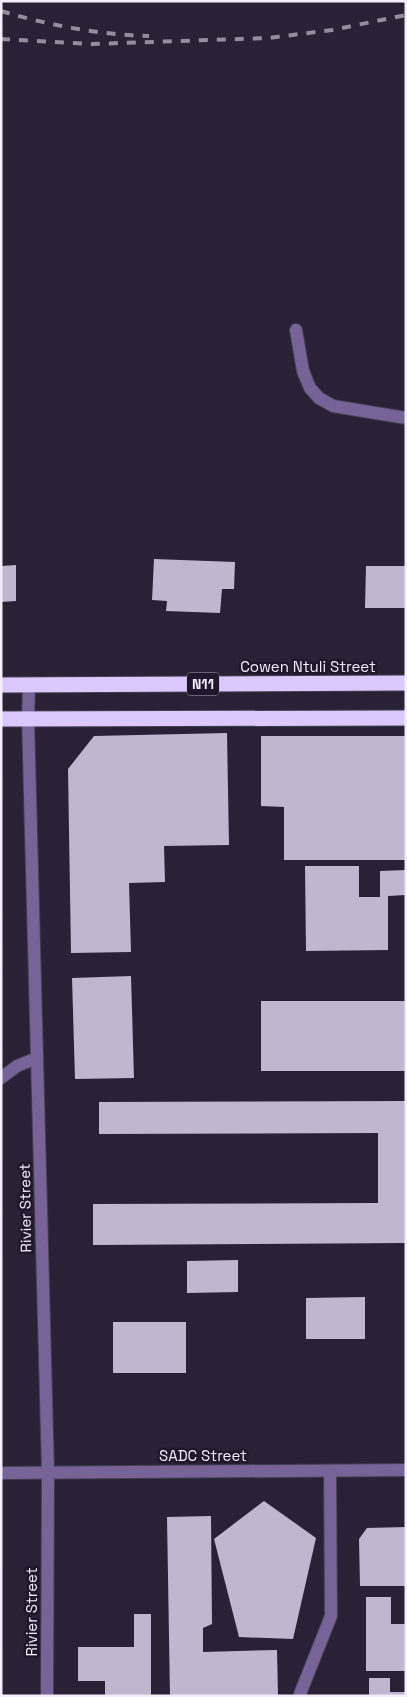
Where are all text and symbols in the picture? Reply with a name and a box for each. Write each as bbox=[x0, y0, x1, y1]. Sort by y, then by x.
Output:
street label: Cowen Ntuli Street bbox=[240, 657, 376, 676]
road number: N11 bbox=[187, 672, 219, 696]
street label: Rivier Street bbox=[15, 1163, 35, 1253]
street label: SADC Street bbox=[159, 1446, 247, 1465]
street label: Rivier Street bbox=[22, 1567, 41, 1657]

